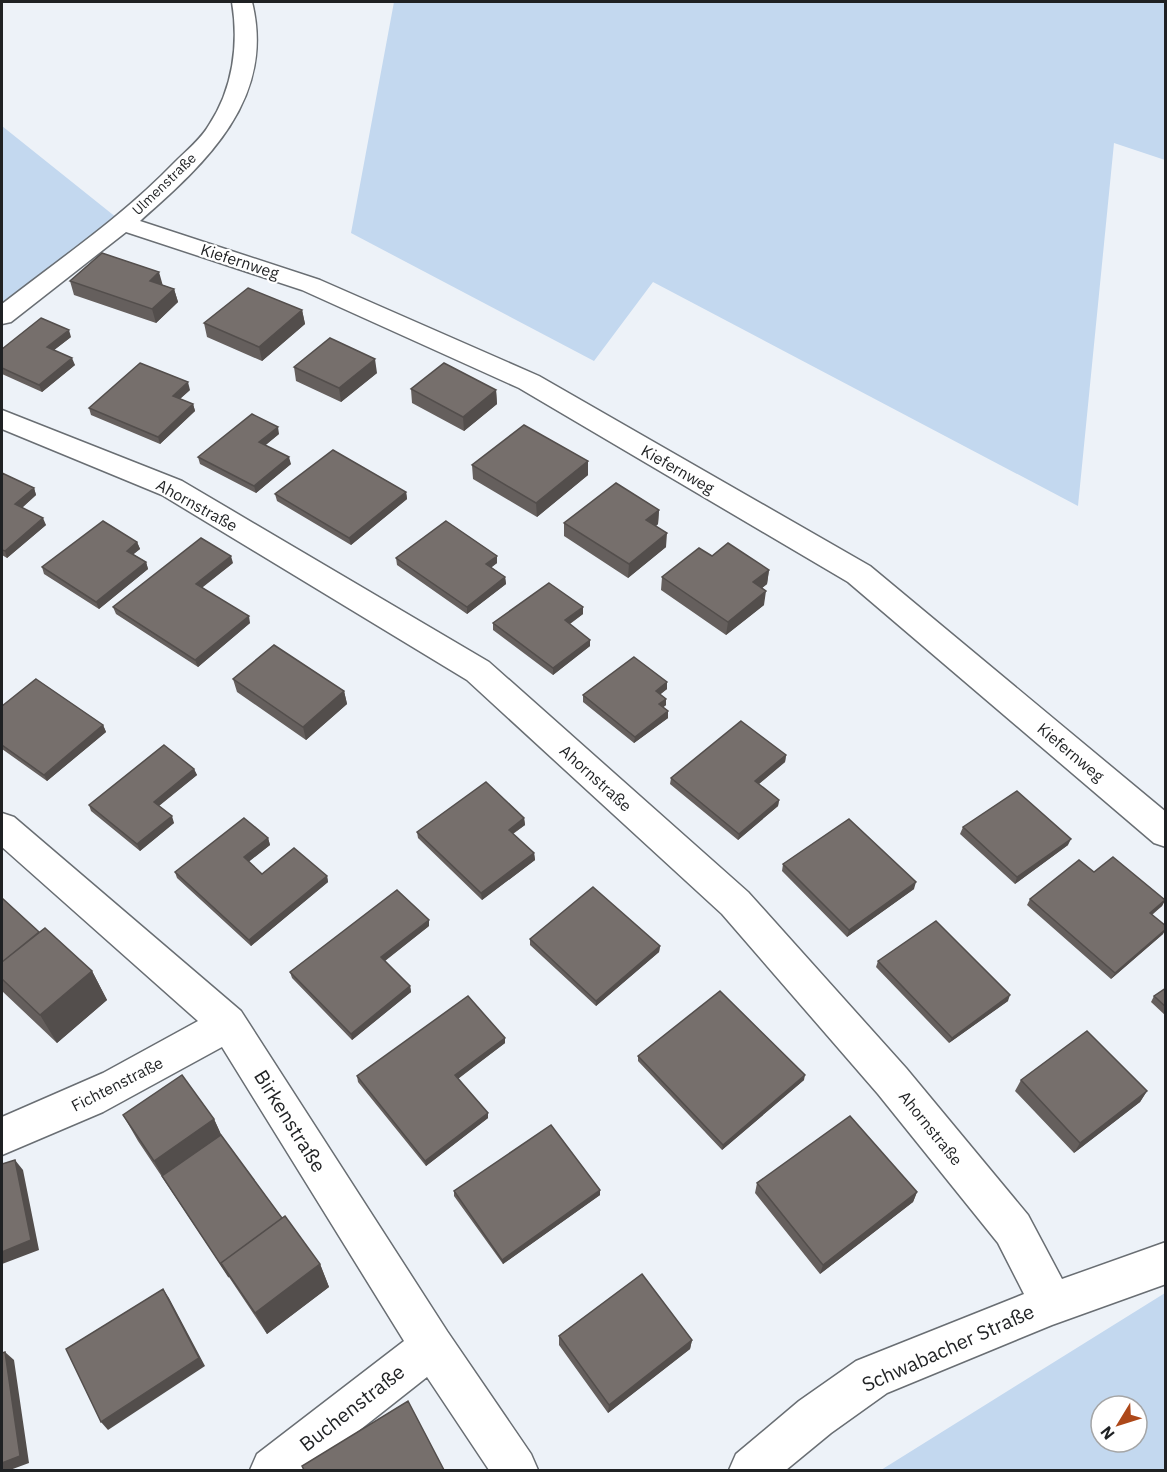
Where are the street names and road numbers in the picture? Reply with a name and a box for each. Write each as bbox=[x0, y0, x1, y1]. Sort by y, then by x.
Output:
street label: Ulmenstraße bbox=[128, 149, 200, 219]
street label: Kiefernweg bbox=[198, 239, 282, 283]
street label: Kiefernweg bbox=[638, 440, 719, 498]
street label: Ahornstraße bbox=[153, 474, 241, 536]
street label: Kiefernweg bbox=[1033, 718, 1109, 786]
street label: Ahornstraße bbox=[556, 740, 636, 816]
street label: Fichtenstraße bbox=[68, 1052, 166, 1116]
street label: Birkenstraße bbox=[248, 1064, 333, 1177]
street label: Ahornstraße bbox=[895, 1087, 967, 1169]
street label: Schwabacher Straße bbox=[857, 1297, 1038, 1398]
street label: Buchenstraße bbox=[294, 1358, 410, 1457]

